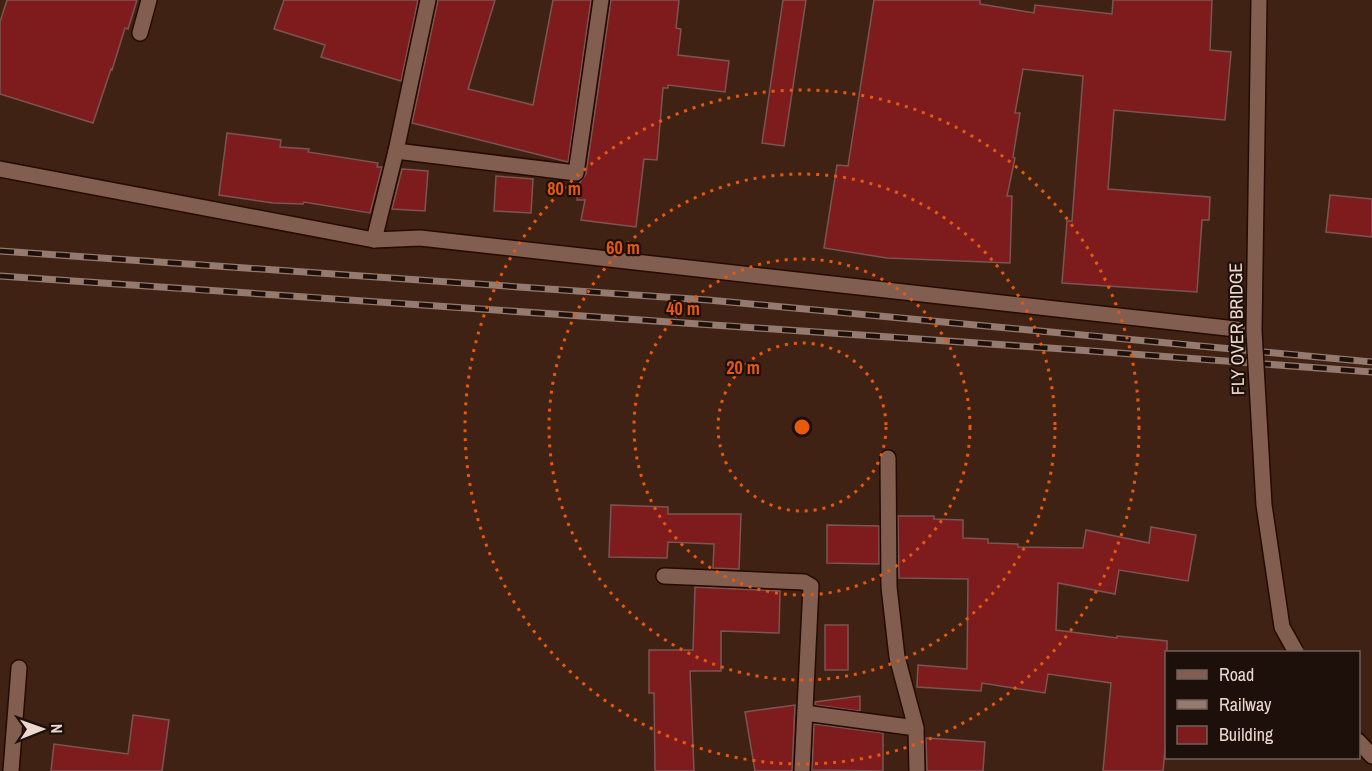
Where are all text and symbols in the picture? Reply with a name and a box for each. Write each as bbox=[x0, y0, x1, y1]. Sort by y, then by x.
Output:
text: 80 m bbox=[547, 176, 581, 201]
text: 60 m bbox=[606, 235, 640, 260]
street label: FLY OVER BRIDGE bbox=[1223, 263, 1250, 395]
text: 40 m bbox=[666, 296, 700, 321]
text: 20 m bbox=[726, 355, 760, 380]
centre of rings bbox=[792, 417, 812, 437]
legend bbox=[1165, 651, 1360, 759]
text: Road bbox=[1219, 662, 1254, 687]
text: Railway bbox=[1219, 692, 1272, 717]
north arrow bbox=[12, 699, 72, 759]
text: Building bbox=[1219, 722, 1274, 747]
text: N bbox=[46, 724, 68, 734]

